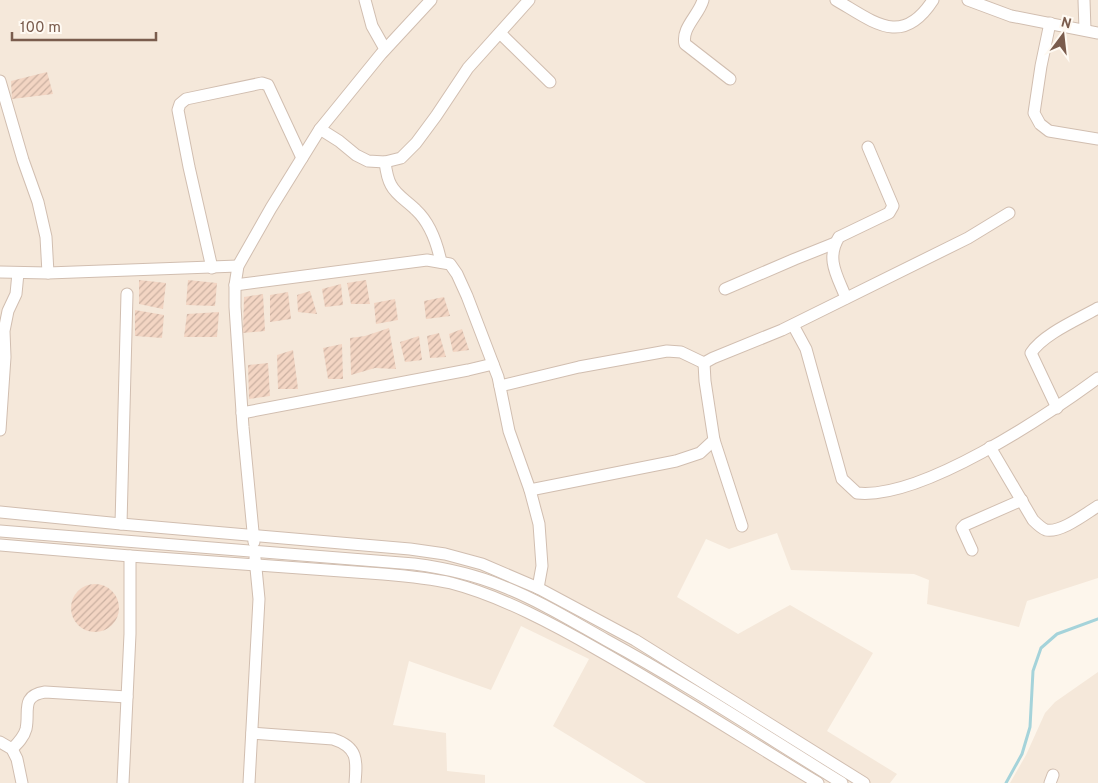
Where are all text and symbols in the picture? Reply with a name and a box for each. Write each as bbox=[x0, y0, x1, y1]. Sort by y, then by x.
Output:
scale bar bbox=[12, 10, 156, 42]
north arrow bbox=[1038, 10, 1088, 60]
text: N bbox=[1059, 14, 1073, 33]
text: 100 m bbox=[20, 19, 61, 38]

